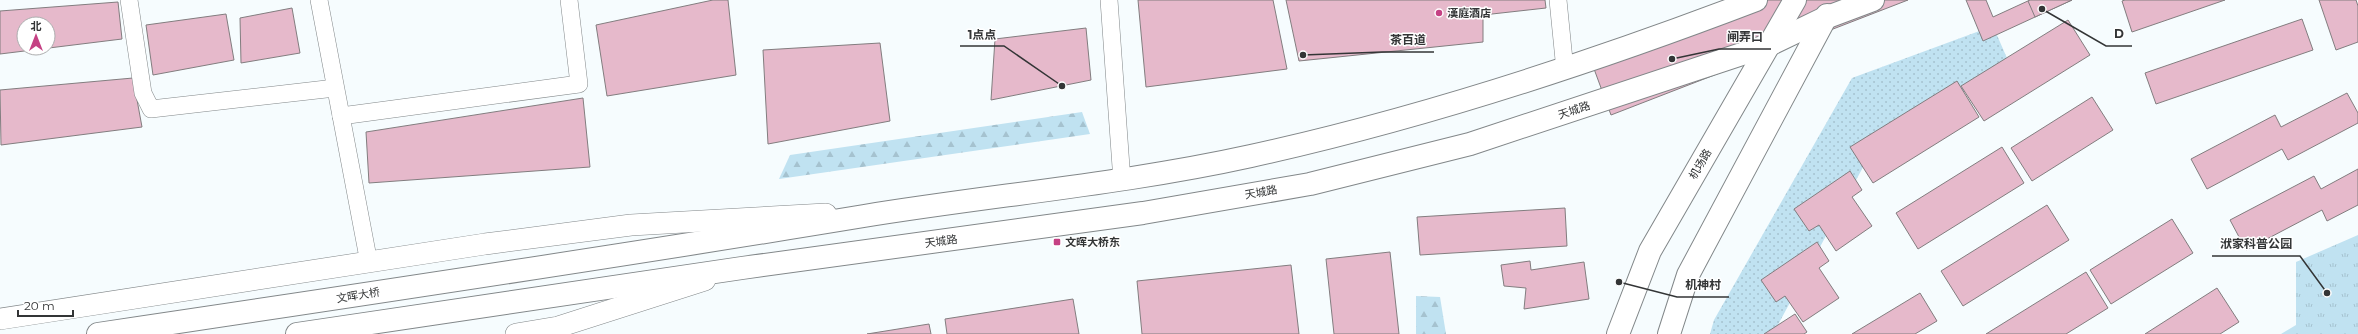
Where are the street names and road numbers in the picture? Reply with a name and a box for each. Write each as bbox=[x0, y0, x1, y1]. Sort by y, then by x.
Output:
street label: 天城路 bbox=[1556, 98, 1592, 122]
street label: 机场路 bbox=[1686, 146, 1714, 182]
street label: 天城路 bbox=[1244, 182, 1278, 202]
street label: 天城路 bbox=[924, 232, 958, 250]
street label: 文晖大桥 bbox=[335, 285, 381, 305]

